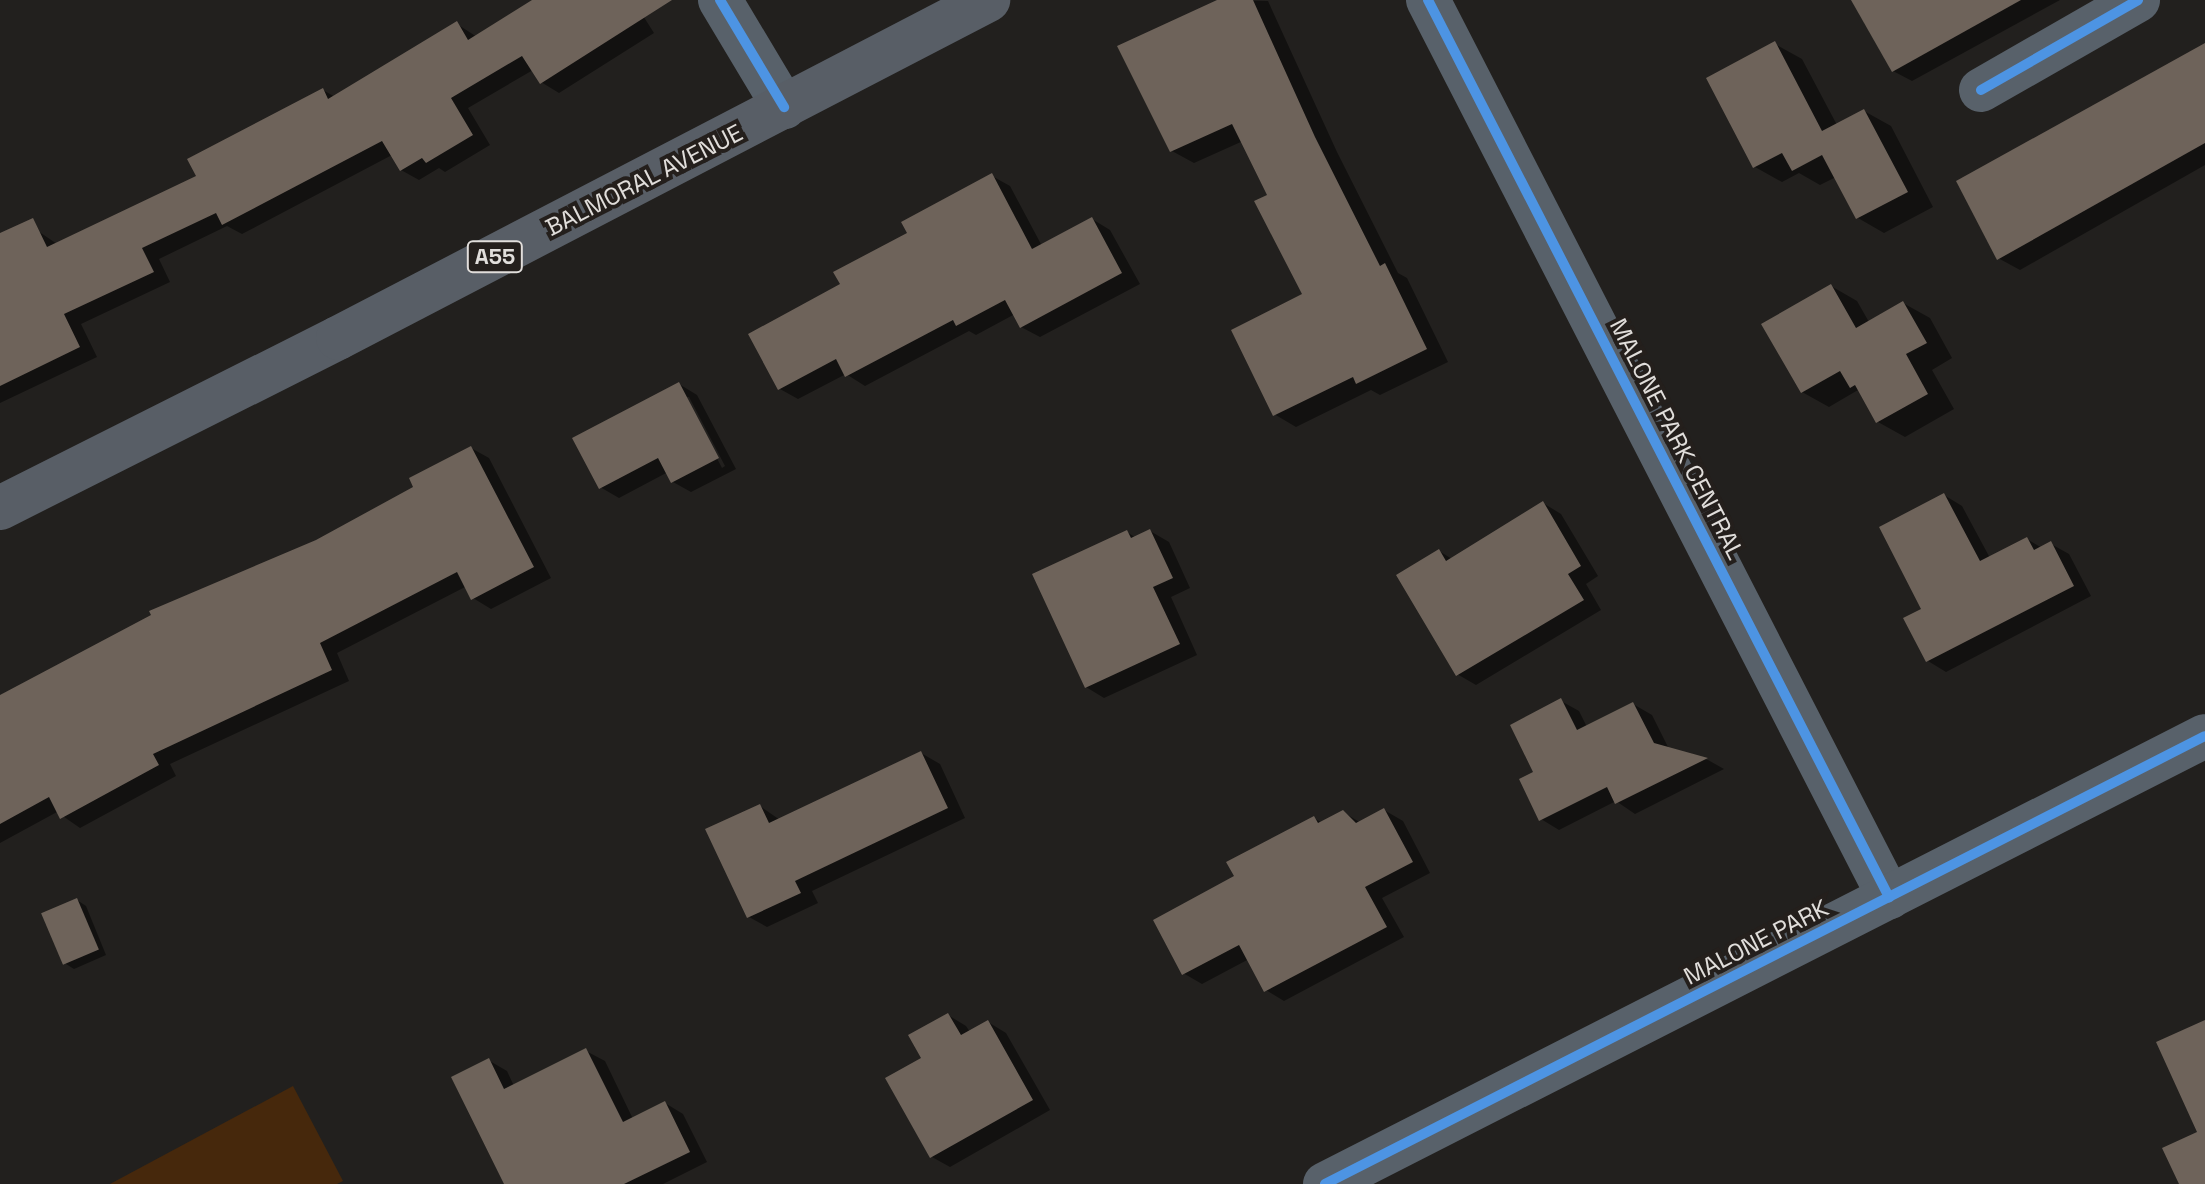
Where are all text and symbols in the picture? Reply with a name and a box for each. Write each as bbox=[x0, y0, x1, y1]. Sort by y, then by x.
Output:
street label: BALMORAL AVENUE bbox=[540, 118, 748, 242]
road number: A55 bbox=[465, 239, 525, 275]
street label: MALONE PARK CENTRAL bbox=[1604, 314, 1750, 564]
street label: MALONE PARK bbox=[1679, 893, 1833, 991]

